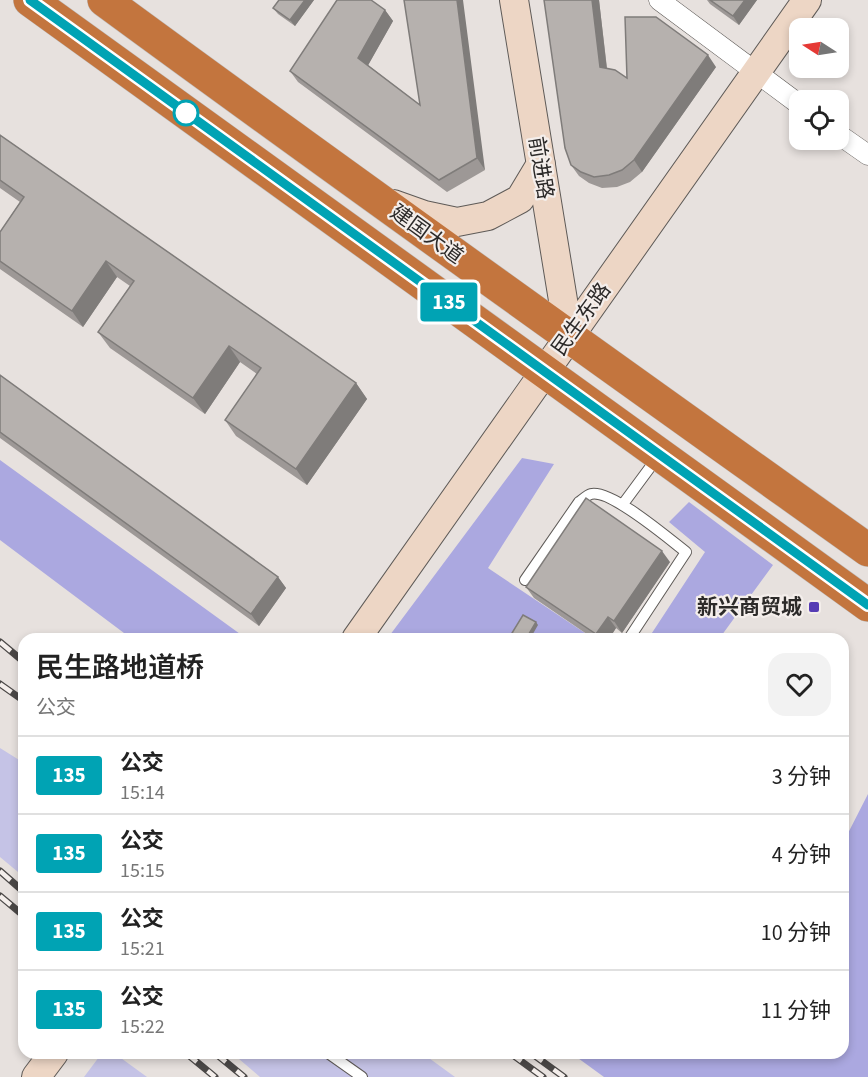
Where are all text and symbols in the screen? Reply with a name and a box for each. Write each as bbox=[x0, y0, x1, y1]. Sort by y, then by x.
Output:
north arrow bbox=[789, 18, 849, 78]
map controls bbox=[789, 18, 849, 150]
button: locate bbox=[789, 90, 849, 150]
unlabelled marker bbox=[173, 100, 199, 126]
street label: 前进路 bbox=[521, 135, 561, 201]
street label: 建国大道 bbox=[384, 197, 470, 271]
street label: 民生东路 bbox=[544, 276, 618, 362]
line badge: 135 bbox=[414, 282, 484, 322]
text: 135 bbox=[432, 287, 466, 317]
place label: 新兴商贸城 bbox=[697, 592, 802, 622]
marker: 新兴商贸城 bbox=[807, 600, 821, 614]
text: 民生路地道桥 bbox=[36, 648, 204, 688]
button: heart bbox=[768, 653, 831, 716]
text: 公交 bbox=[36, 694, 76, 722]
text: 公交 bbox=[120, 747, 164, 779]
text: 135 bbox=[52, 760, 86, 790]
text: 3 分钟 bbox=[772, 761, 831, 793]
text: 15:14 bbox=[120, 779, 165, 807]
text: 公交 bbox=[120, 825, 164, 857]
text: 135 bbox=[52, 838, 86, 868]
text: 4 分钟 bbox=[772, 839, 831, 871]
text: 15:15 bbox=[120, 857, 165, 885]
text: 公交 bbox=[120, 903, 164, 935]
text: 135 bbox=[52, 916, 86, 946]
text: 10 分钟 bbox=[761, 917, 831, 949]
text: 15:21 bbox=[120, 935, 165, 963]
text: 公交 bbox=[120, 981, 164, 1013]
text: 135 bbox=[52, 994, 86, 1024]
text: 11 分钟 bbox=[761, 995, 831, 1027]
text: 15:22 bbox=[120, 1013, 165, 1041]

